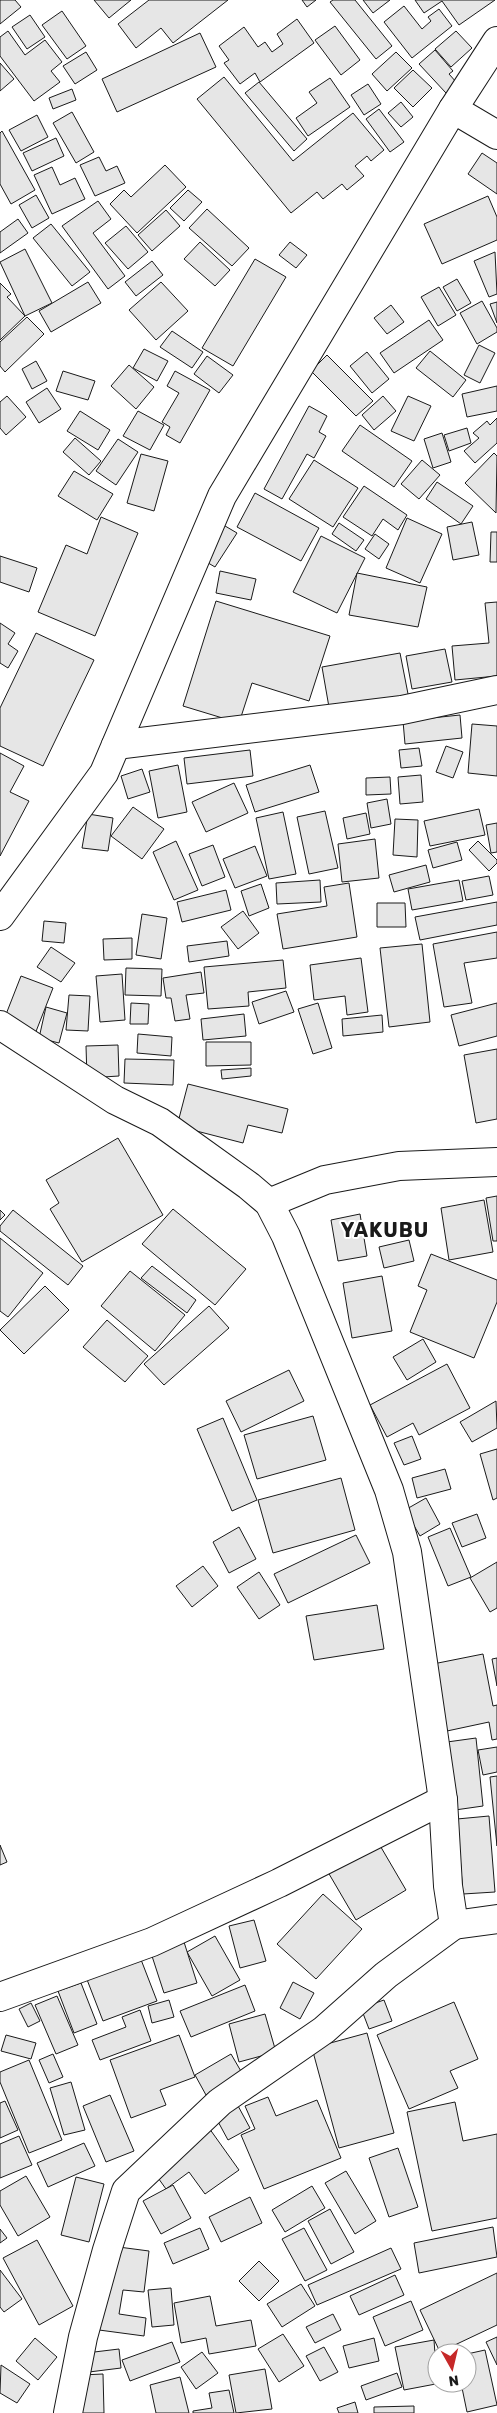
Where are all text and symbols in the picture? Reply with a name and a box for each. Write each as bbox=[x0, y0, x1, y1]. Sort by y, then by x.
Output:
district label: YAKUBU bbox=[341, 1218, 429, 1242]
north arrow bbox=[427, 2343, 477, 2393]
text: N bbox=[448, 2371, 460, 2389]

